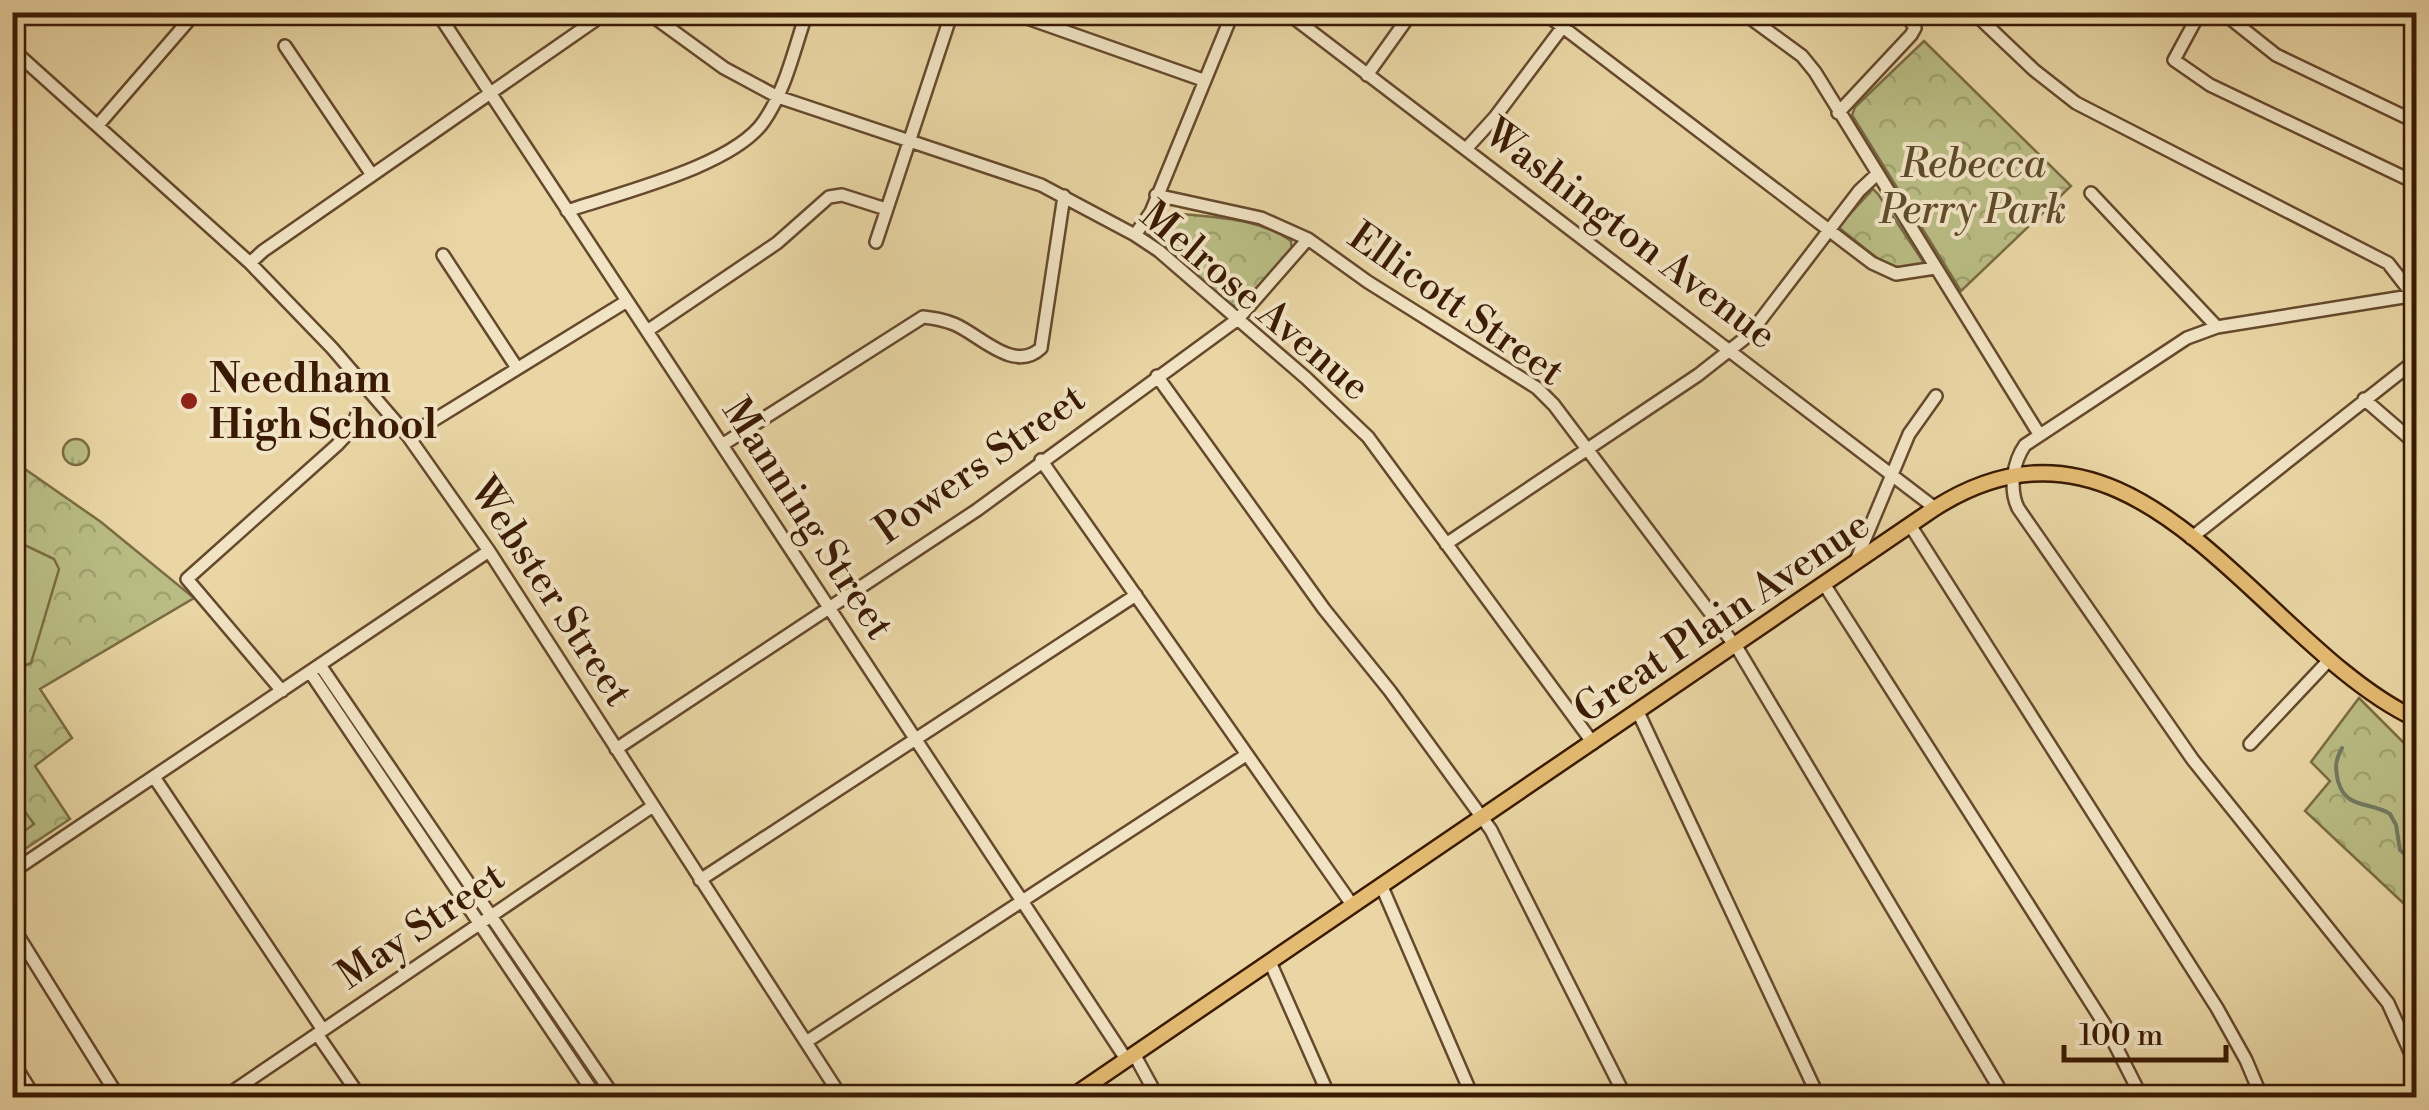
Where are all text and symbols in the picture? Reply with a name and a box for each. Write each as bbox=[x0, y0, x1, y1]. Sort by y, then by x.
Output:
street label: Washington Avenue bbox=[1472, 107, 1786, 362]
park label: Rebecca Perry Park bbox=[1879, 140, 2066, 236]
street label: Melrose Avenue bbox=[1130, 191, 1380, 412]
street label: Ellicott Street bbox=[1338, 212, 1573, 397]
place label: Needham High School bbox=[209, 355, 437, 451]
street label: Powers Street bbox=[865, 374, 1095, 556]
street label: Manning Street bbox=[710, 389, 904, 650]
marker: Needham High School bbox=[178, 390, 200, 412]
street label: Webster Street bbox=[457, 467, 643, 716]
street label: Great Plain Avenue bbox=[1565, 500, 1879, 735]
street label: May Street bbox=[328, 852, 515, 1002]
scale bar bbox=[2064, 1000, 2226, 1062]
text: 100 m bbox=[2079, 1017, 2163, 1055]

